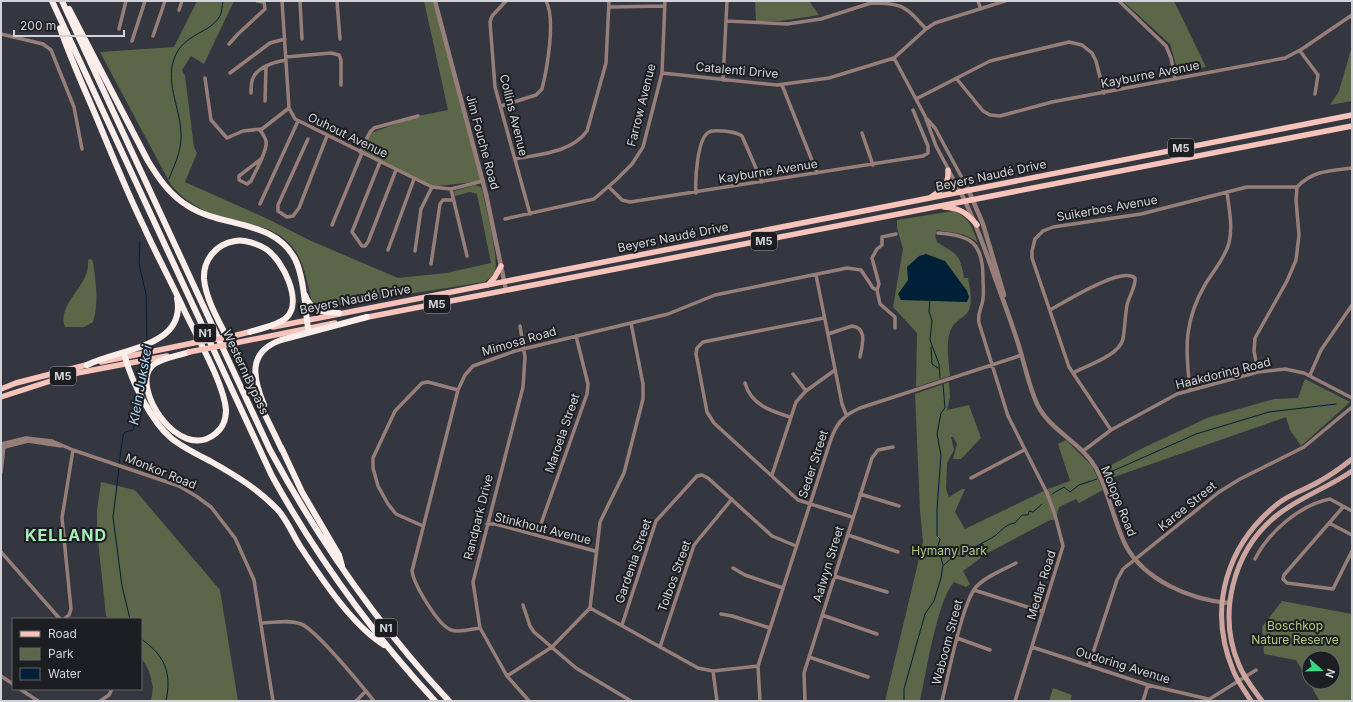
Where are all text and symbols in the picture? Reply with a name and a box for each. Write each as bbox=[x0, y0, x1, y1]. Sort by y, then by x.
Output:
scale bar bbox=[14, 12, 124, 38]
text: 200 m bbox=[20, 18, 56, 33]
street label: Kayburne Avenue bbox=[1099, 57, 1201, 91]
street label: Catalenti Drive bbox=[695, 59, 779, 81]
street label: Farrow Avenue bbox=[623, 62, 659, 148]
street label: Collins Avenue bbox=[497, 73, 531, 157]
street label: Jim Fouche Road bbox=[463, 93, 503, 191]
street label: Ouhout Avenue bbox=[306, 109, 390, 161]
road number: M5 bbox=[1168, 139, 1194, 157]
street label: Kayburne Avenue bbox=[717, 156, 819, 186]
street label: Beyers Naudé Drive bbox=[934, 156, 1048, 194]
street label: Suikerbos Avenue bbox=[1055, 192, 1159, 224]
street label: Beyers Naudé Drive bbox=[616, 219, 730, 255]
road number: M5 bbox=[751, 232, 777, 250]
street label: Beyers Naudé Drive bbox=[298, 281, 412, 317]
road number: M5 bbox=[424, 295, 450, 313]
street label: Mimosa Road bbox=[480, 323, 558, 359]
road number: N1 bbox=[194, 324, 216, 342]
street label: Western Bypass bbox=[220, 327, 272, 417]
water label: Klein Jukskei bbox=[125, 343, 155, 426]
street label: Haakdoring Road bbox=[1174, 354, 1272, 392]
road number: M5 bbox=[50, 367, 76, 385]
street label: Maroela Street bbox=[541, 391, 583, 475]
street label: Seder Street bbox=[795, 428, 831, 500]
street label: Monkor Road bbox=[123, 450, 199, 492]
street label: Molope Road bbox=[1098, 464, 1140, 538]
street label: Randpark Drive bbox=[460, 473, 496, 561]
street label: Karee Street bbox=[1155, 478, 1219, 534]
street label: Stinkhout Avenue bbox=[493, 509, 593, 547]
street label: Gardenia Street bbox=[612, 517, 654, 605]
street label: Aalwyn Street bbox=[809, 524, 847, 604]
district label: KELLAND bbox=[25, 525, 107, 545]
street label: Tolbos Street bbox=[654, 538, 694, 614]
park label: Hymany Park bbox=[911, 543, 987, 558]
street label: Medlar Road bbox=[1023, 549, 1059, 621]
street label: Waboom Street bbox=[928, 598, 966, 686]
legend bbox=[12, 618, 142, 690]
park label: Boschkop Nature Reserve bbox=[1251, 618, 1339, 647]
road number: N1 bbox=[375, 619, 397, 637]
text: Road bbox=[48, 626, 77, 641]
street label: Oudoring Avenue bbox=[1074, 643, 1172, 687]
text: Park bbox=[48, 646, 74, 661]
north arrow bbox=[1301, 650, 1341, 690]
text: Water bbox=[48, 666, 82, 681]
text: N bbox=[1322, 667, 1338, 680]

